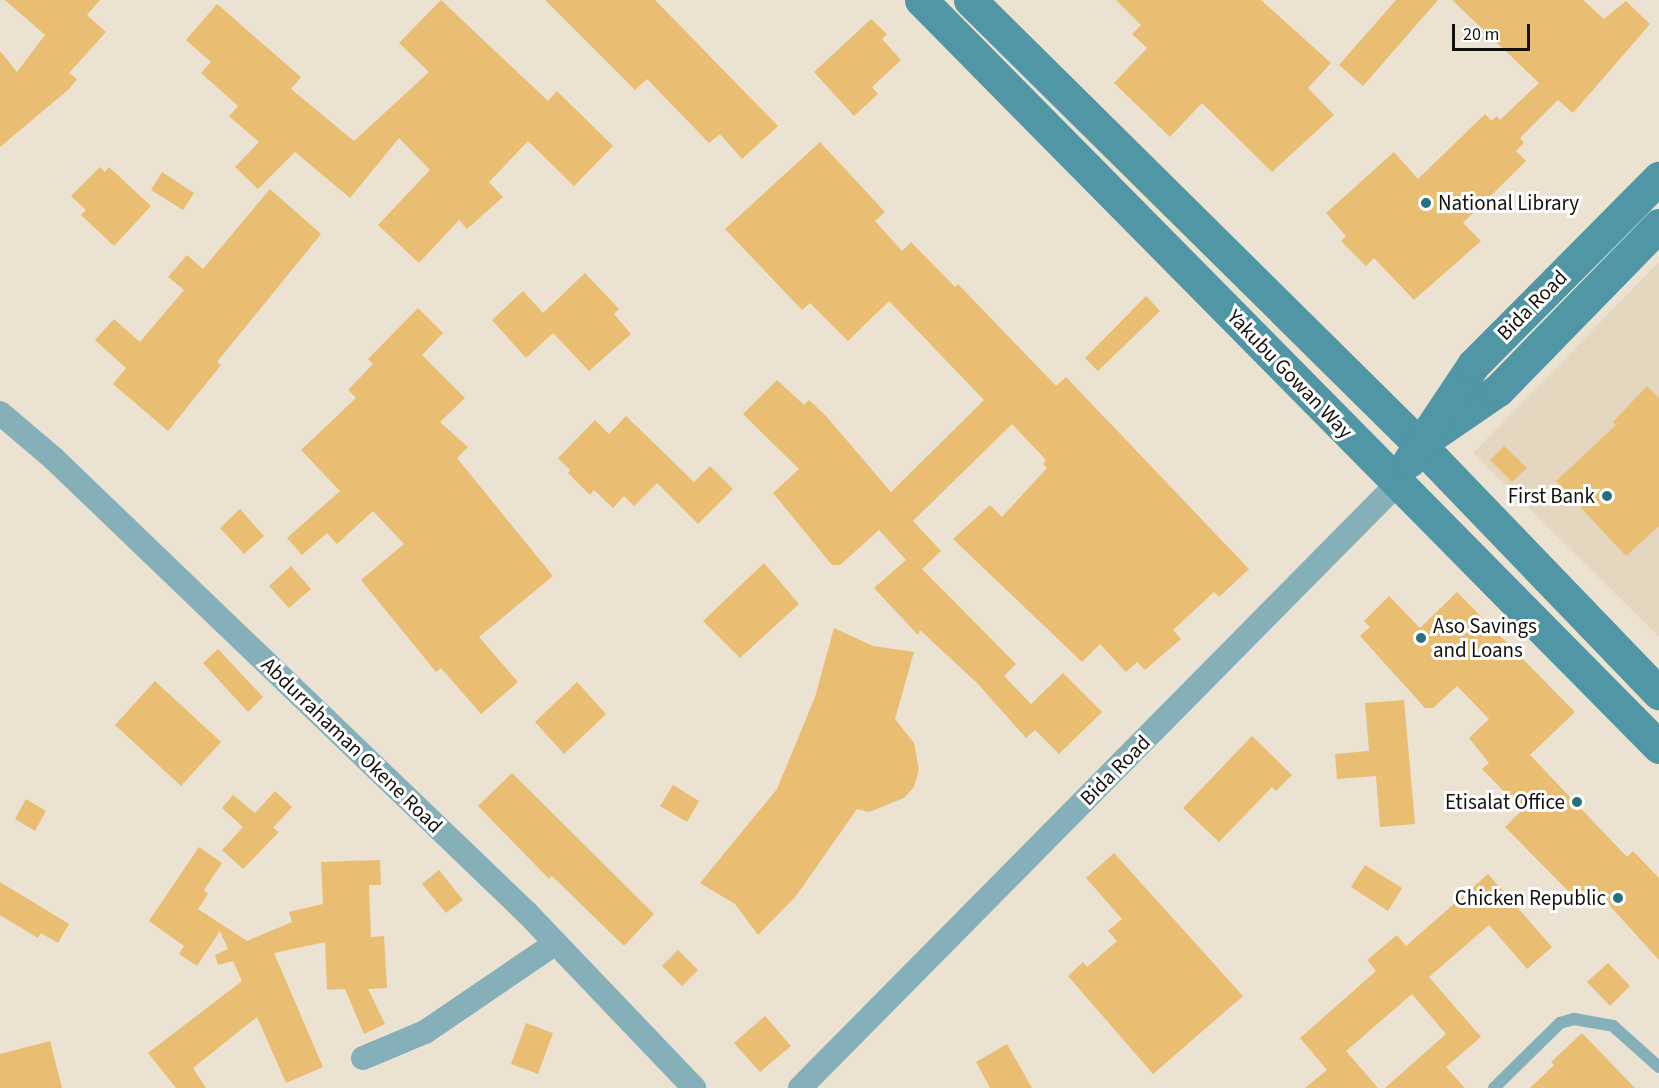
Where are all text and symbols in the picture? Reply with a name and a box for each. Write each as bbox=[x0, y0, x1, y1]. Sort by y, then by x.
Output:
scale bar bbox=[1455, 12, 1533, 50]
text: 20 m bbox=[1463, 22, 1499, 47]
place label: National Library bbox=[1438, 190, 1579, 216]
marker: National Library bbox=[1419, 196, 1433, 210]
street label: Bida Road bbox=[1492, 265, 1572, 345]
street label: Yakubu Gowan Way bbox=[1222, 304, 1358, 444]
place label: First Bank bbox=[1508, 483, 1595, 509]
marker: First Bank bbox=[1600, 489, 1614, 503]
place label: Aso Savings and Loans bbox=[1433, 613, 1537, 663]
marker: Aso Savings and Loans bbox=[1414, 631, 1428, 645]
street label: Abdurrahaman Okene Road bbox=[256, 652, 448, 838]
street label: Bida Road bbox=[1075, 730, 1155, 810]
place label: Etisalat Office bbox=[1445, 789, 1565, 815]
marker: Etisalat Office bbox=[1570, 795, 1584, 809]
place label: Chicken Republic bbox=[1455, 885, 1606, 911]
marker: Chicken Republic bbox=[1611, 891, 1625, 905]

